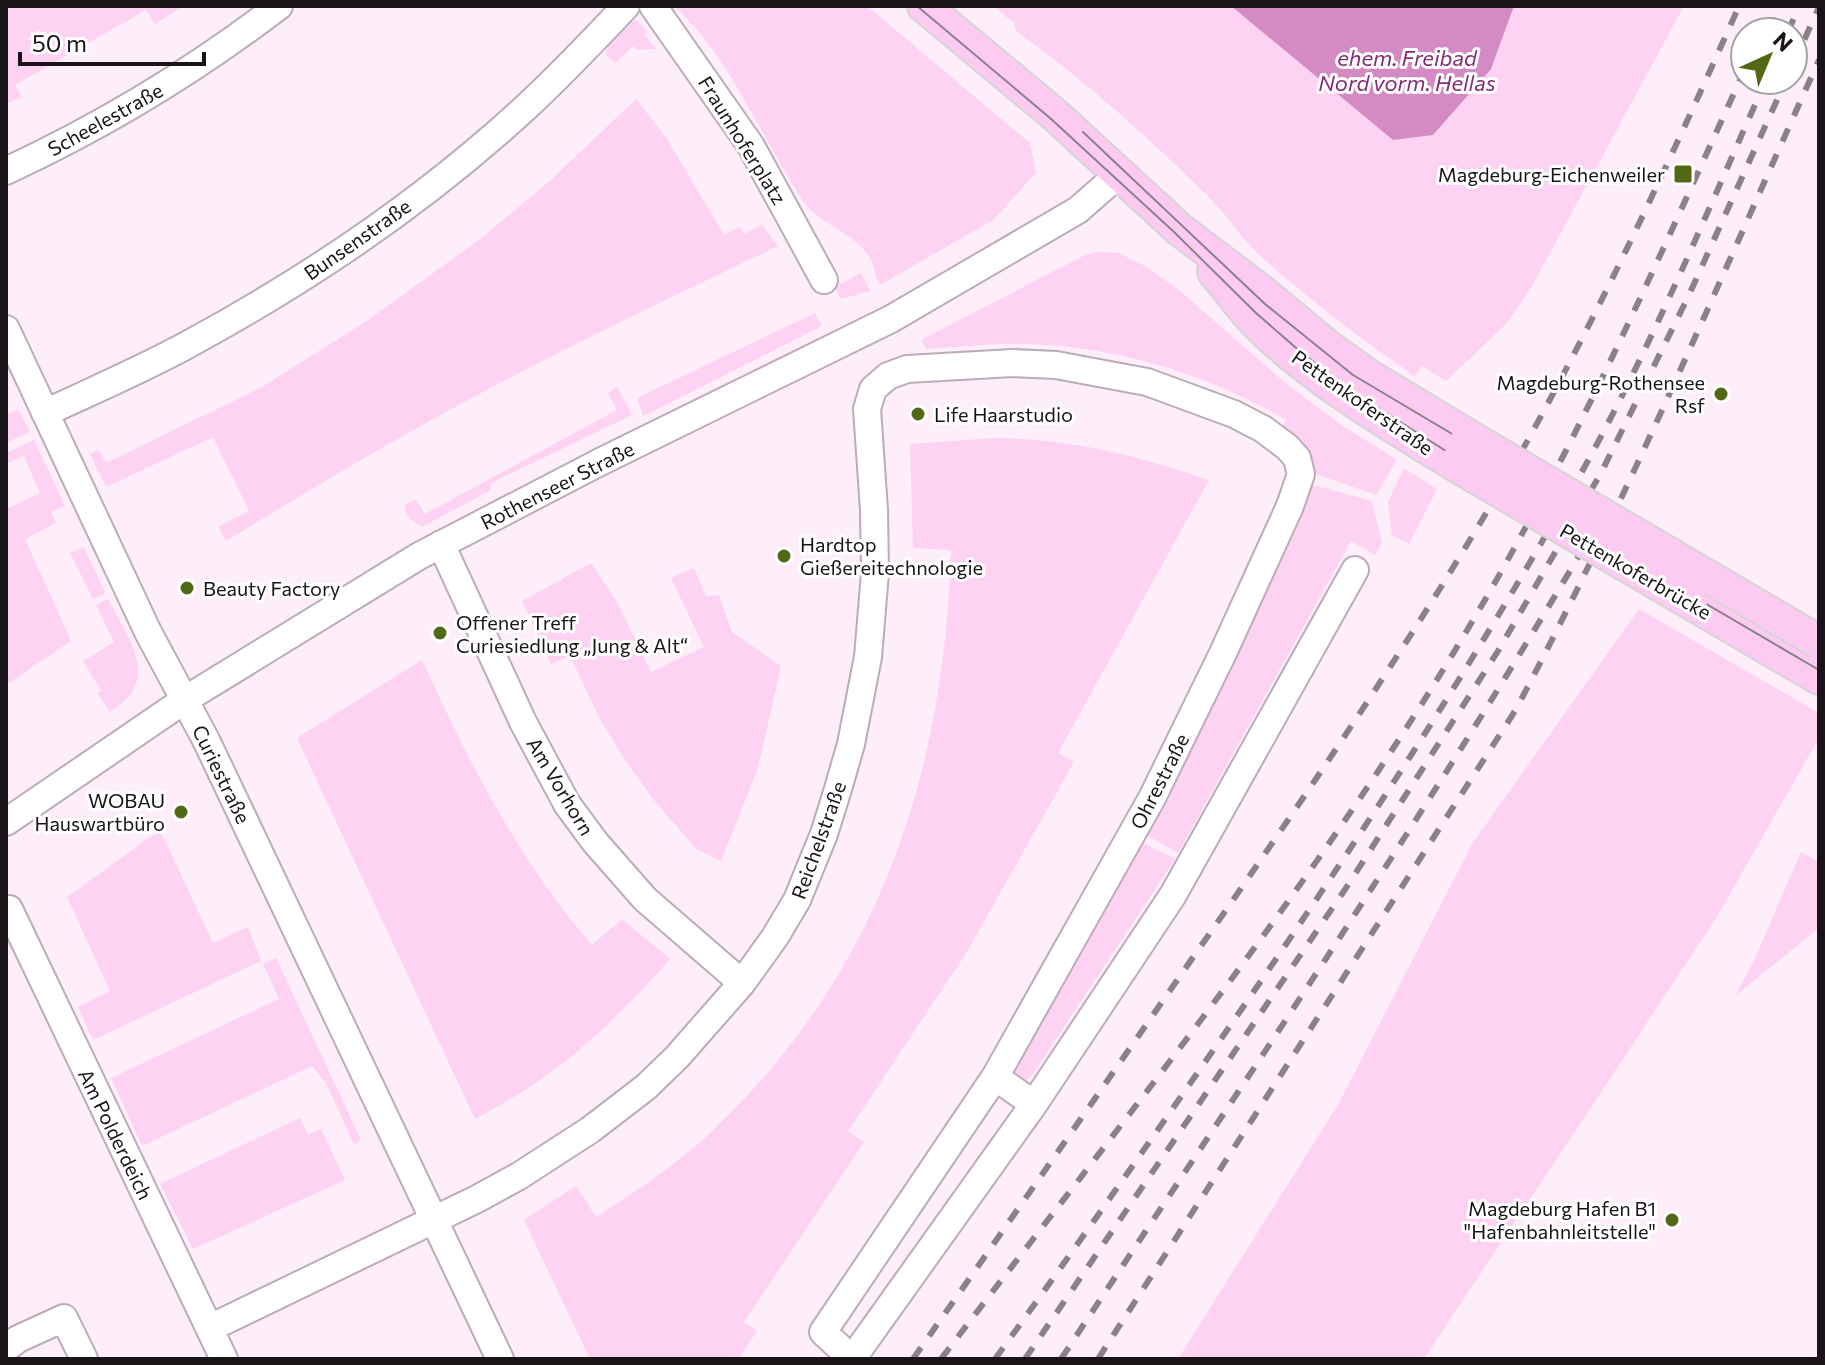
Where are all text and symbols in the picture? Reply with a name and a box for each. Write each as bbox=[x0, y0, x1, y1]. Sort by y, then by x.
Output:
scale bar bbox=[20, 16, 204, 66]
north arrow bbox=[1729, 16, 1809, 96]
text: N bbox=[1768, 26, 1799, 57]
text: 50 m bbox=[32, 28, 87, 57]
water label: ehem. Freibad Nord vorm. Hellas bbox=[1318, 44, 1496, 96]
street label: Fraunhoferplatz bbox=[694, 71, 792, 209]
street label: Scheelestraße bbox=[43, 77, 167, 161]
place label: Magdeburg-Eichenweiler bbox=[1438, 162, 1665, 186]
marker: Magdeburg-Eichenweiler bbox=[1672, 163, 1694, 185]
street label: Bunsenstraße bbox=[299, 193, 415, 285]
street label: Pettenkoferstraße bbox=[1288, 344, 1438, 460]
place label: Magdeburg-Rothensee Rsf bbox=[1497, 370, 1705, 417]
marker: Magdeburg-Rothensee Rsf bbox=[1712, 385, 1730, 403]
place label: Life Haarstudio bbox=[934, 402, 1073, 426]
marker: Life Haarstudio bbox=[909, 405, 927, 423]
street label: Rothenseer Straße bbox=[476, 436, 638, 534]
street label: Pettenkoferbrücke bbox=[1556, 518, 1716, 624]
place label: Hardtop Gießereitechnologie bbox=[800, 532, 983, 579]
marker: Hardtop Gießereitechnologie bbox=[775, 547, 793, 565]
place label: Beauty Factory bbox=[203, 576, 340, 600]
marker: Beauty Factory bbox=[178, 579, 196, 597]
place label: Offener Treff Curiesiedlung „Jung & Alt“ bbox=[456, 610, 688, 657]
marker: Offener Treff Curiesiedlung „Jung & Alt“ bbox=[431, 624, 449, 642]
street label: Curiestraße bbox=[188, 721, 256, 827]
street label: Ohrestraße bbox=[1125, 729, 1193, 833]
street label: Am Vorhorn bbox=[522, 733, 600, 839]
street label: Reichelstraße bbox=[786, 778, 850, 902]
place label: WOBAU Hauswartbüro bbox=[34, 788, 165, 835]
marker: WOBAU Hauswartbüro bbox=[172, 803, 190, 821]
street label: Am Polderdeich bbox=[74, 1065, 158, 1203]
place label: Magdeburg Hafen B1 "Hafenbahnleitstelle" bbox=[1464, 1196, 1656, 1243]
marker: Magdeburg Hafen B1 "Hafenbahnleitstelle" bbox=[1663, 1211, 1681, 1229]

